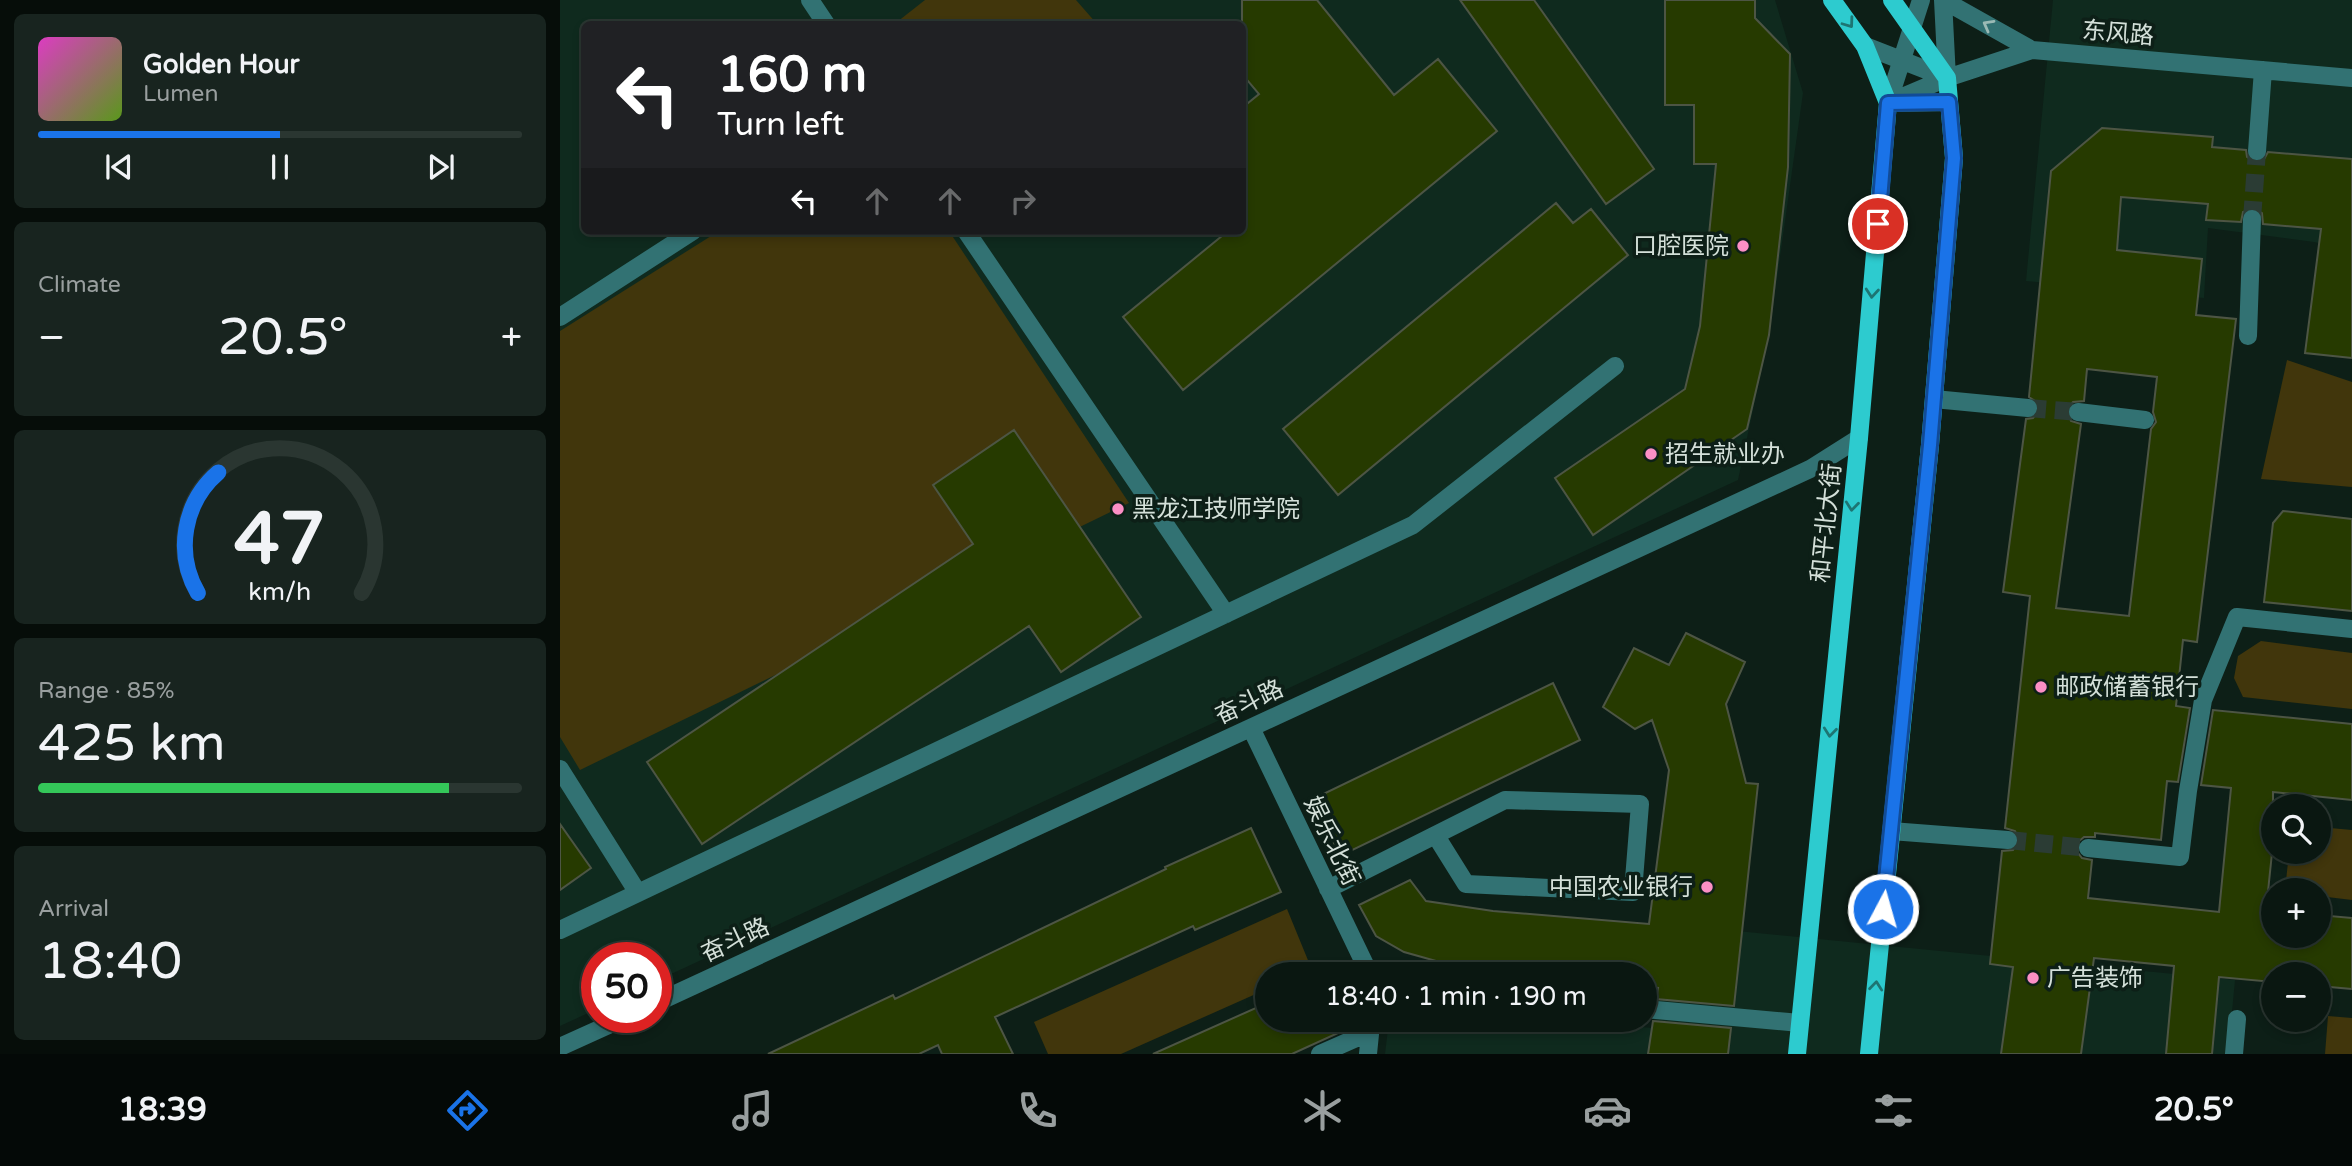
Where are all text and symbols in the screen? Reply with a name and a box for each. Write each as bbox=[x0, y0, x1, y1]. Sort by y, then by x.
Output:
one-way arrow bbox=[1840, 15, 1853, 28]
street label: 东风路 bbox=[2081, 16, 2155, 51]
one-way arrow bbox=[1982, 20, 1995, 33]
text: 160 m bbox=[717, 46, 867, 105]
text: Golden Hour bbox=[143, 49, 300, 80]
icon: left bbox=[602, 49, 693, 140]
text: Lumen bbox=[143, 80, 218, 108]
text: Turn left bbox=[717, 106, 844, 144]
icon: previous bbox=[100, 148, 138, 186]
icon: pause bbox=[261, 148, 299, 186]
icon: next bbox=[422, 148, 460, 186]
icon: left bbox=[785, 182, 823, 220]
icon: ahead bbox=[858, 182, 896, 220]
icon: ahead bbox=[931, 182, 969, 220]
icon: right bbox=[1004, 182, 1042, 220]
pin bbox=[1848, 194, 1908, 254]
icon: arrive bbox=[1859, 205, 1897, 243]
place label: 口腔医院 bbox=[1633, 232, 1729, 261]
marker: 口腔医院 bbox=[1735, 238, 1751, 254]
text: Climate bbox=[38, 271, 121, 299]
one-way arrow bbox=[1865, 288, 1880, 299]
text: 20.5° bbox=[218, 306, 348, 369]
text: − bbox=[38, 315, 65, 361]
text: + bbox=[501, 315, 522, 361]
place label: 招生就业办 bbox=[1665, 440, 1785, 469]
marker: 招生就业办 bbox=[1643, 446, 1659, 462]
street label: 和平北大街 bbox=[1806, 462, 1847, 584]
place label: 黑龙江技师学院 bbox=[1132, 495, 1300, 524]
text: 47 bbox=[234, 496, 326, 584]
marker: 黑龙江技师学院 bbox=[1110, 501, 1126, 517]
one-way arrow bbox=[1845, 501, 1860, 512]
text: km/h bbox=[249, 577, 311, 607]
place label: 邮政储蓄银行 bbox=[2055, 673, 2199, 702]
street label: 奋斗路 bbox=[1210, 674, 1288, 731]
text: Range · 85% bbox=[38, 677, 174, 705]
marker: 邮政储蓄银行 bbox=[2033, 679, 2049, 695]
text: 425 km bbox=[38, 712, 226, 775]
one-way arrow bbox=[1822, 726, 1837, 738]
street label: 娱乐北街 bbox=[1297, 792, 1366, 891]
map controls bbox=[2261, 794, 2331, 1032]
button: search bbox=[2261, 794, 2331, 864]
position arrow bbox=[1846, 872, 1920, 946]
place label: 中国农业银行 bbox=[1549, 873, 1693, 902]
button: + bbox=[2261, 878, 2331, 948]
marker: 中国农业银行 bbox=[1699, 879, 1715, 895]
text: Arrival bbox=[38, 895, 109, 923]
street label: 奋斗路 bbox=[696, 912, 774, 969]
text: 18:40 bbox=[38, 930, 182, 993]
speed limit sign: 50 bbox=[581, 942, 672, 1033]
button: − bbox=[2261, 962, 2331, 1032]
place label: 广告装饰 bbox=[2047, 964, 2143, 993]
marker: 广告装饰 bbox=[2025, 970, 2041, 986]
one-way arrow bbox=[1868, 980, 1883, 992]
text: 18:40 · 1 min · 190 m bbox=[1325, 981, 1587, 1012]
icon: directions bbox=[443, 1086, 492, 1135]
icon: music bbox=[728, 1086, 777, 1135]
icon: phone bbox=[1013, 1086, 1062, 1135]
icon: climate bbox=[1298, 1086, 1347, 1135]
icon: car bbox=[1583, 1086, 1632, 1135]
icon: filters bbox=[1869, 1086, 1918, 1135]
text: 18:39 bbox=[118, 1091, 207, 1129]
text: 20.5° bbox=[2154, 1091, 2234, 1129]

